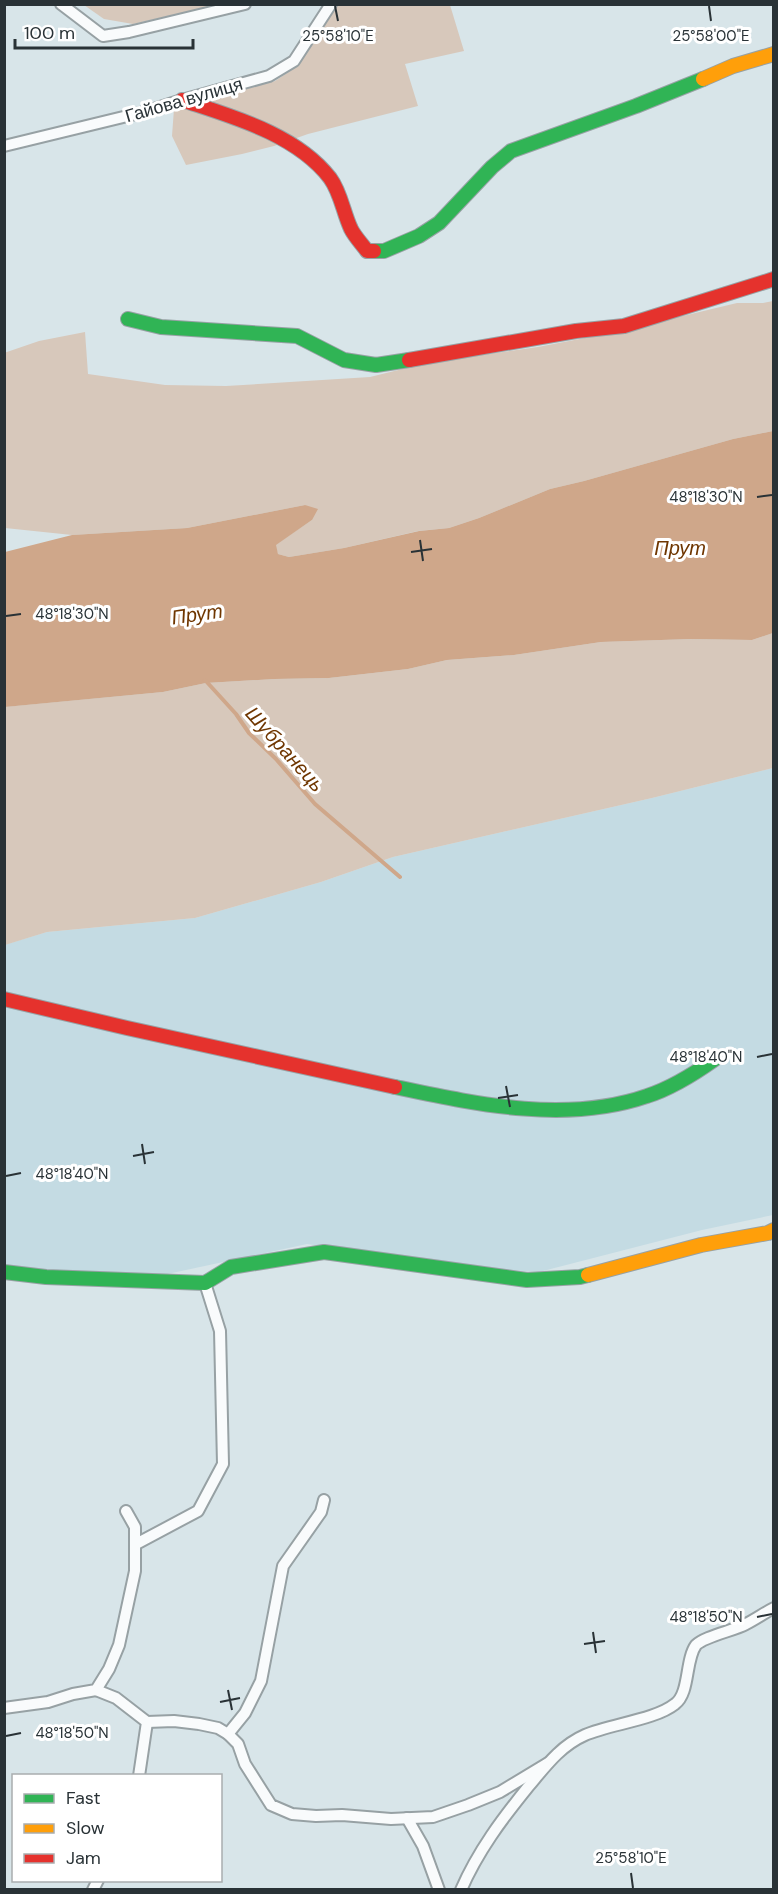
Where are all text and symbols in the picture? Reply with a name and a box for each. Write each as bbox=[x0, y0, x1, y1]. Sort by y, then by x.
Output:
scale bar bbox=[15, 12, 194, 50]
text: 100 m bbox=[24, 21, 75, 45]
text: 25°58'10"E bbox=[302, 26, 374, 46]
text: 25°58'00"E bbox=[673, 26, 749, 46]
street label: Гайова вулиця bbox=[122, 72, 246, 128]
text: 48°18'30"N bbox=[669, 487, 743, 507]
water label: Прут bbox=[654, 535, 706, 561]
water label: Прут bbox=[170, 598, 224, 630]
text: 48°18'30"N bbox=[35, 604, 109, 624]
water label: Шубранець bbox=[240, 701, 330, 797]
text: 48°18'40"N bbox=[670, 1047, 742, 1067]
text: 48°18'40"N bbox=[36, 1164, 108, 1184]
text: 48°18'50"N bbox=[669, 1607, 743, 1627]
text: 48°18'50"N bbox=[35, 1723, 109, 1743]
legend bbox=[12, 1774, 222, 1882]
text: Fast bbox=[66, 1786, 101, 1810]
text: Slow bbox=[66, 1816, 105, 1840]
text: Jam bbox=[66, 1846, 101, 1870]
text: 25°58'10"E bbox=[595, 1848, 667, 1868]

